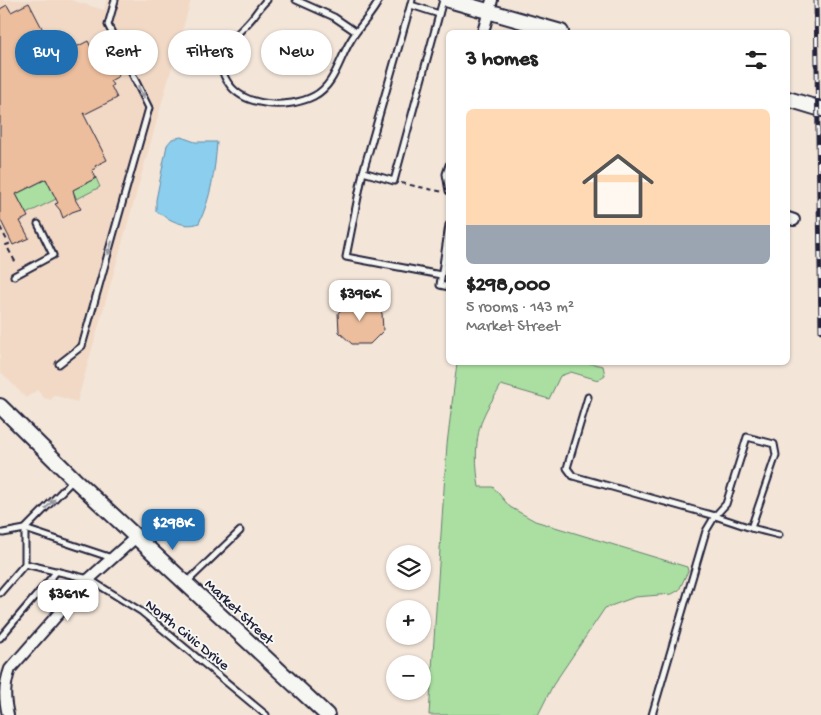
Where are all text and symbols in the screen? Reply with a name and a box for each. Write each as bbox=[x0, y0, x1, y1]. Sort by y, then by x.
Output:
chip: Buy bbox=[15, 30, 78, 75]
chip: Rent bbox=[88, 30, 158, 75]
chip: Filters bbox=[168, 30, 251, 75]
chip: New bbox=[261, 30, 332, 75]
icon: filters bbox=[742, 46, 770, 74]
text: 3 homes bbox=[466, 48, 538, 73]
one-way arrow bbox=[138, 85, 146, 99]
icon: home bbox=[573, 141, 663, 231]
one-way arrow bbox=[105, 240, 113, 255]
text: $298,000 bbox=[466, 274, 550, 299]
pin: $396K bbox=[325, 280, 395, 322]
text: $396K bbox=[340, 286, 380, 305]
text: 5 rooms · 143 m² bbox=[466, 299, 574, 318]
text: Market Street bbox=[466, 318, 560, 337]
one-way arrow bbox=[43, 498, 55, 510]
pin: $298K bbox=[138, 508, 208, 551]
text: $298K bbox=[153, 515, 193, 534]
map controls bbox=[386, 545, 431, 700]
button: layers bbox=[386, 545, 431, 590]
street label: Market Street bbox=[200, 576, 278, 650]
pin: $361K bbox=[33, 580, 103, 622]
text: $361K bbox=[49, 586, 87, 605]
street label: North Civic Drive bbox=[141, 596, 233, 675]
button: + bbox=[386, 600, 431, 645]
button: − bbox=[386, 655, 431, 700]

